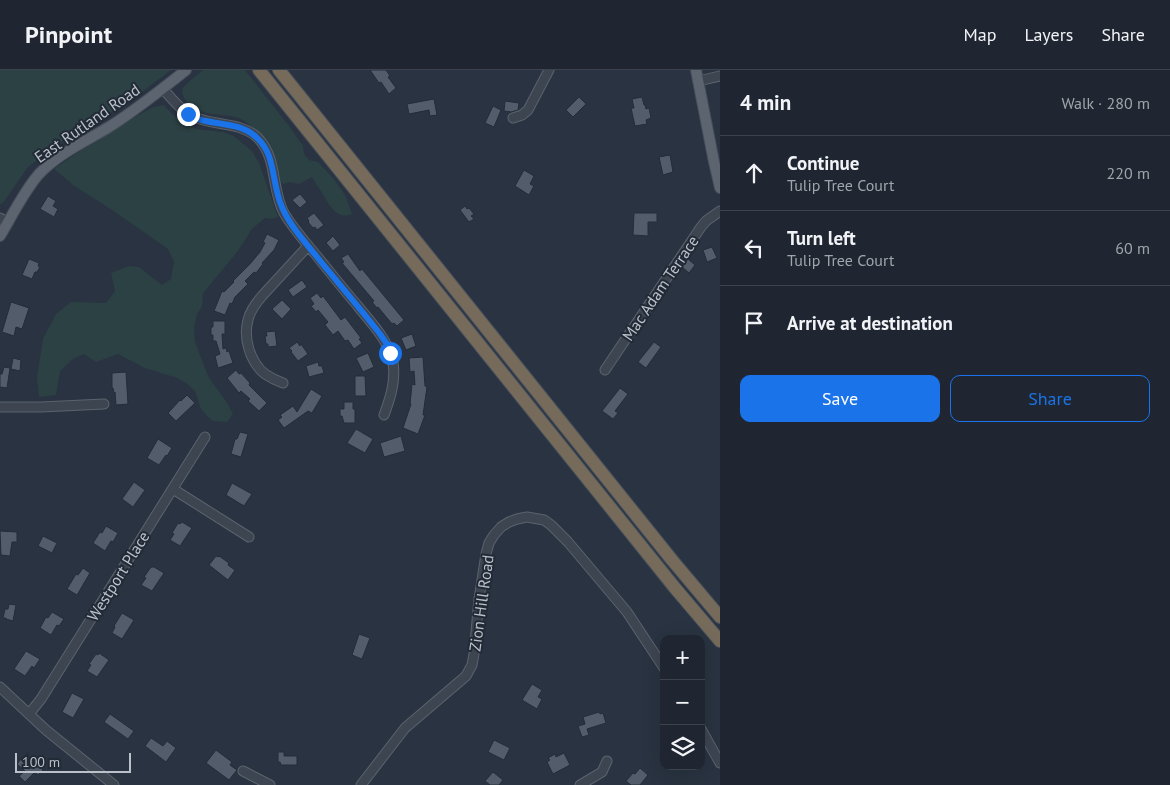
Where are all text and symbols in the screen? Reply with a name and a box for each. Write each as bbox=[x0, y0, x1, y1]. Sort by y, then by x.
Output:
text: Pinpoint bbox=[25, 19, 112, 50]
text: Map bbox=[964, 23, 996, 46]
text: Layers bbox=[1024, 23, 1073, 46]
text: Share bbox=[1101, 23, 1145, 46]
street label: East Rutland Road bbox=[30, 79, 144, 167]
text: 4 min bbox=[740, 89, 791, 116]
text: Walk · 280 m bbox=[1061, 93, 1150, 113]
route end bbox=[177, 103, 200, 126]
text: Continue bbox=[787, 151, 859, 175]
icon: ahead bbox=[740, 159, 768, 187]
text: 220 m bbox=[1107, 163, 1150, 183]
text: Tulip Tree Court bbox=[787, 175, 894, 195]
text: Turn left bbox=[787, 226, 856, 250]
street label: Mac Adam Terrace bbox=[617, 232, 703, 344]
icon: left bbox=[740, 234, 768, 262]
text: 60 m bbox=[1115, 238, 1150, 258]
text: Tulip Tree Court bbox=[787, 250, 894, 270]
icon: arrive bbox=[740, 309, 768, 337]
text: Arrive at destination bbox=[787, 311, 953, 335]
route start bbox=[379, 342, 402, 365]
button: Save bbox=[740, 375, 940, 422]
button: Share bbox=[950, 375, 1150, 422]
street label: Westport Place bbox=[82, 527, 154, 625]
street label: Zion Hill Road bbox=[464, 554, 498, 652]
map controls bbox=[660, 635, 705, 770]
button: + bbox=[660, 635, 705, 680]
button: − bbox=[660, 680, 705, 725]
button: layers bbox=[660, 725, 705, 770]
scale bar bbox=[15, 750, 131, 773]
text: 100 m bbox=[22, 753, 60, 771]

